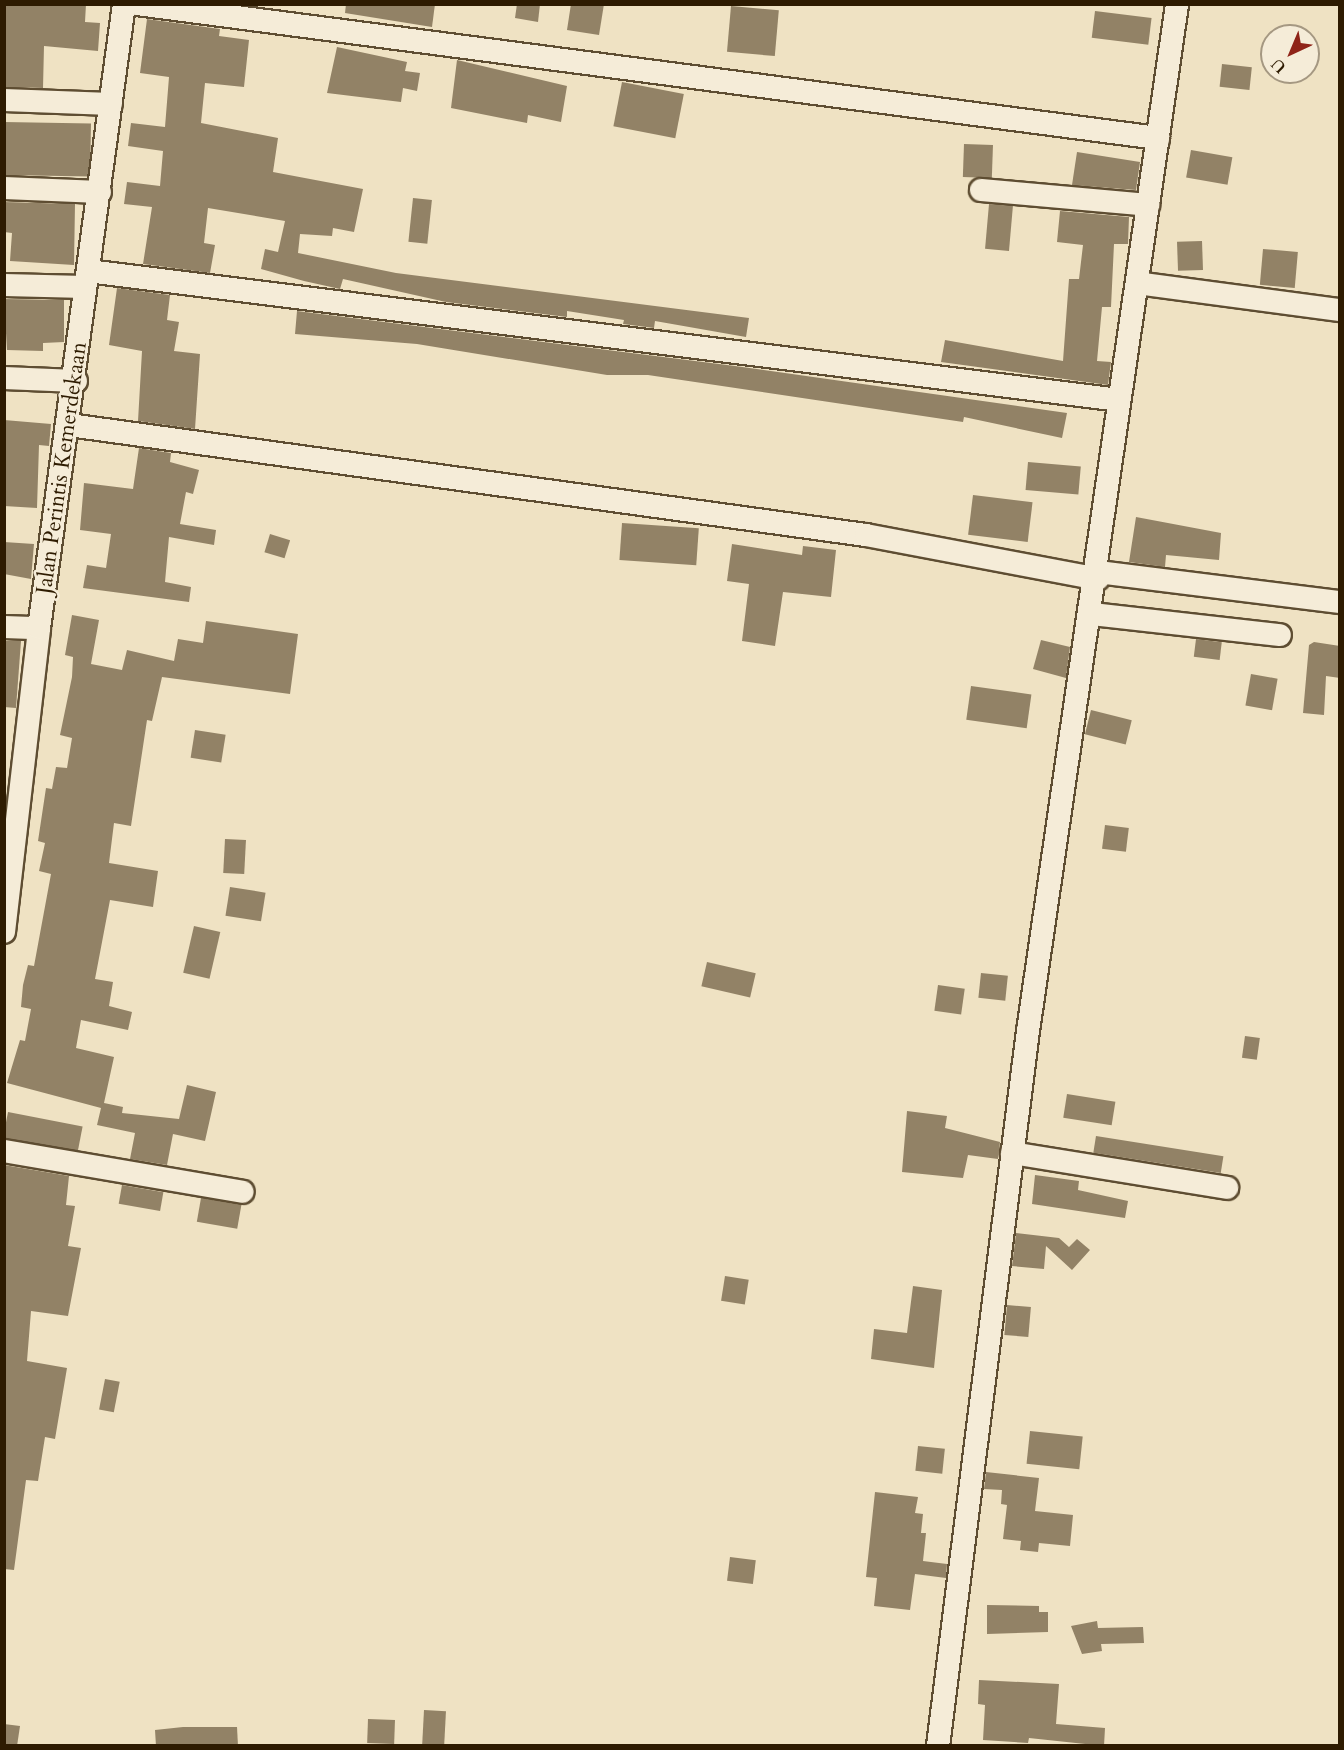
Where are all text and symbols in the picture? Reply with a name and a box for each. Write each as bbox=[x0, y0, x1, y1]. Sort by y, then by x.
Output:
north arrow bbox=[1260, 24, 1320, 84]
text: U bbox=[1267, 53, 1291, 78]
street label: Jalan Perintis Kemerdekaan bbox=[31, 340, 93, 596]

